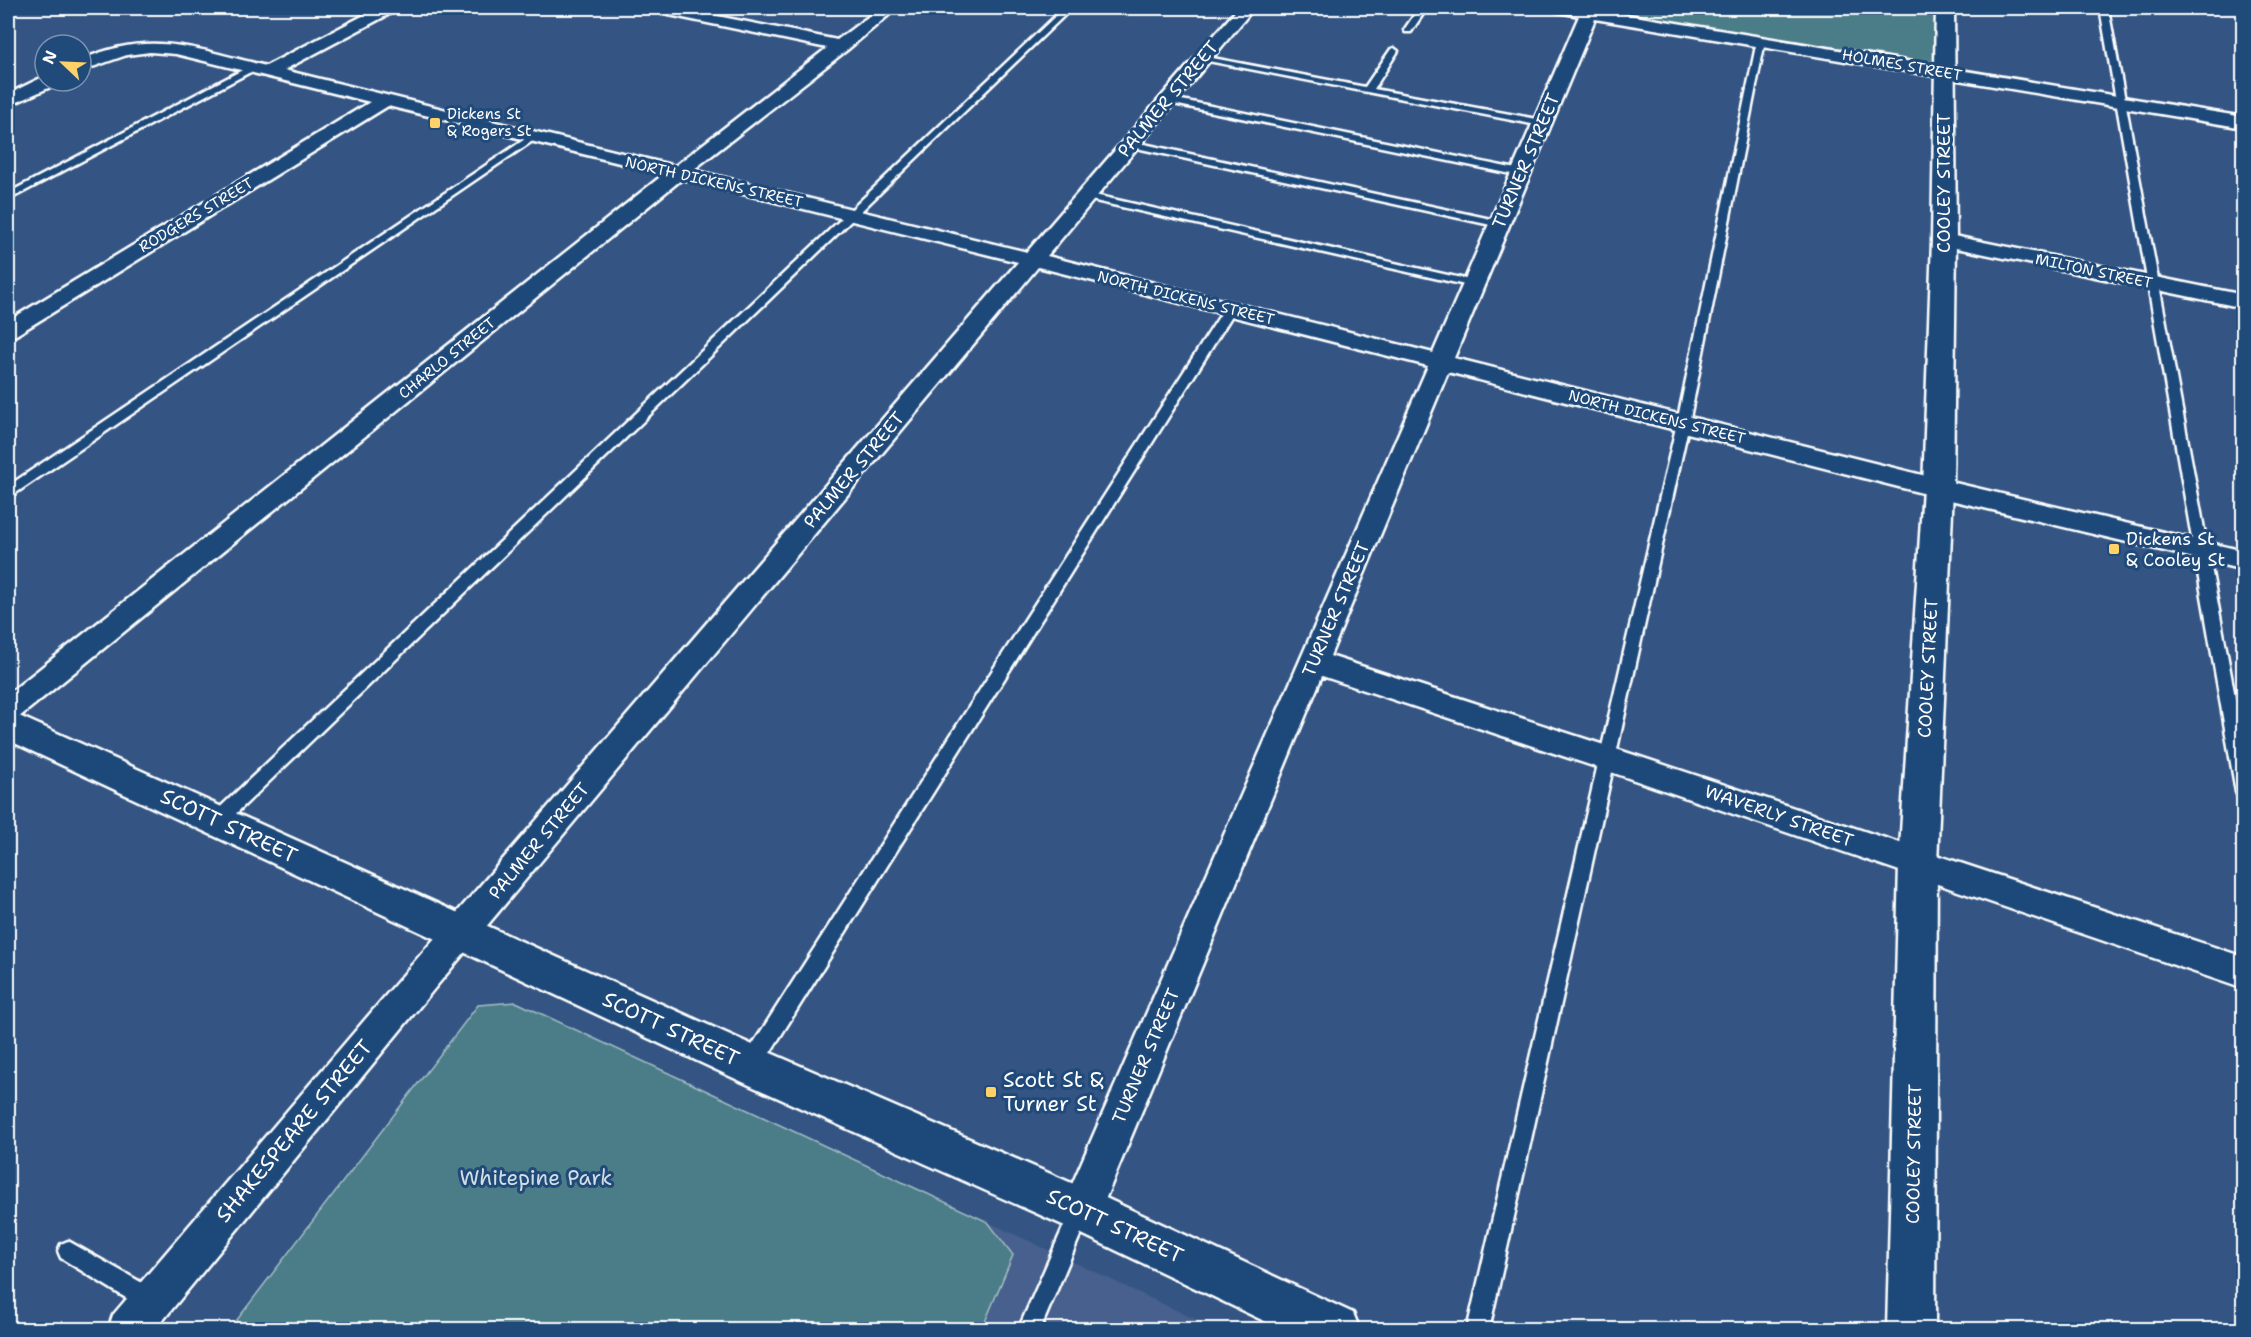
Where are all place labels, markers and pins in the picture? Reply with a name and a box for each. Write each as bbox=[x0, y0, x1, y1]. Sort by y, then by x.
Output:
place label: Dickens St & Rogers St bbox=[447, 104, 532, 141]
marker: Dickens St & Rogers St bbox=[428, 116, 442, 130]
place label: Dickens St & Cooley St bbox=[2126, 527, 2225, 572]
marker: Dickens St & Cooley St bbox=[2107, 542, 2121, 556]
place label: Scott St & Turner St bbox=[1003, 1066, 1104, 1118]
marker: Scott St & Turner St bbox=[984, 1085, 998, 1099]

